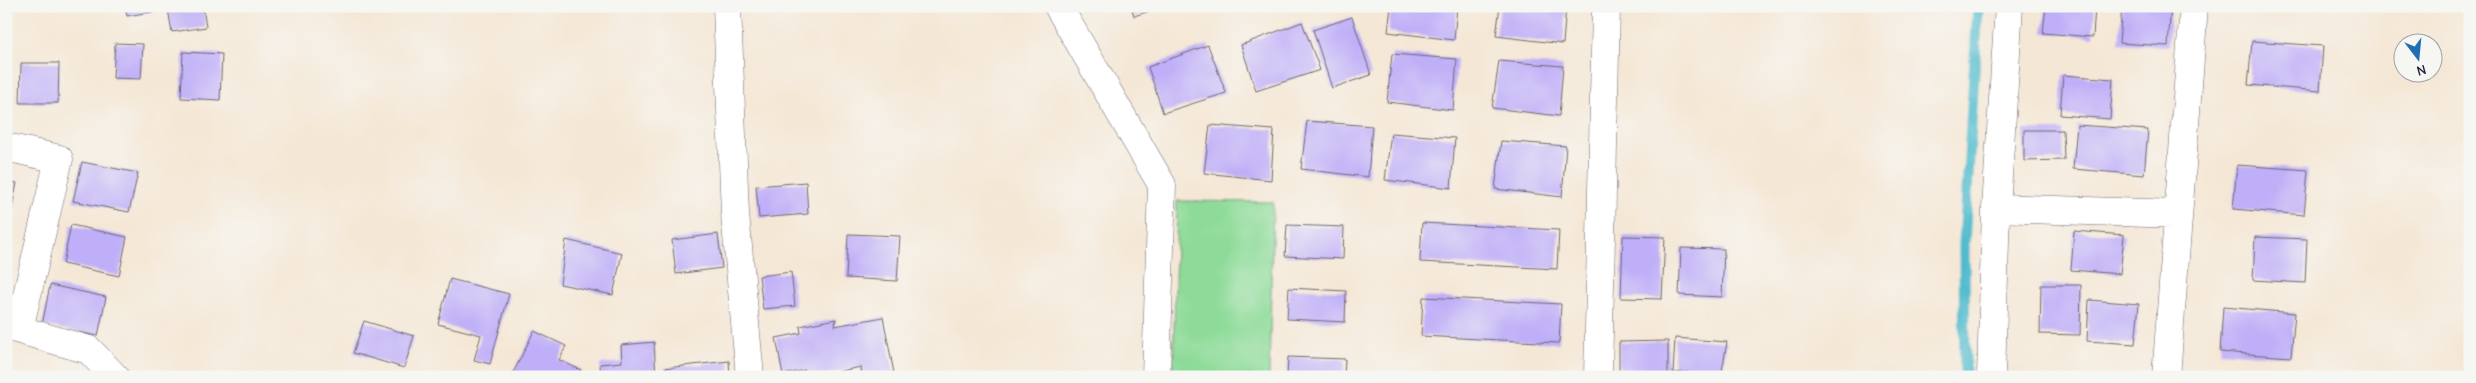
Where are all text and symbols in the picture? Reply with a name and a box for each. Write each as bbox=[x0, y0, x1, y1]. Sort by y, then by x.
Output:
north arrow bbox=[2394, 32, 2444, 82]
text: N bbox=[2415, 61, 2428, 79]

